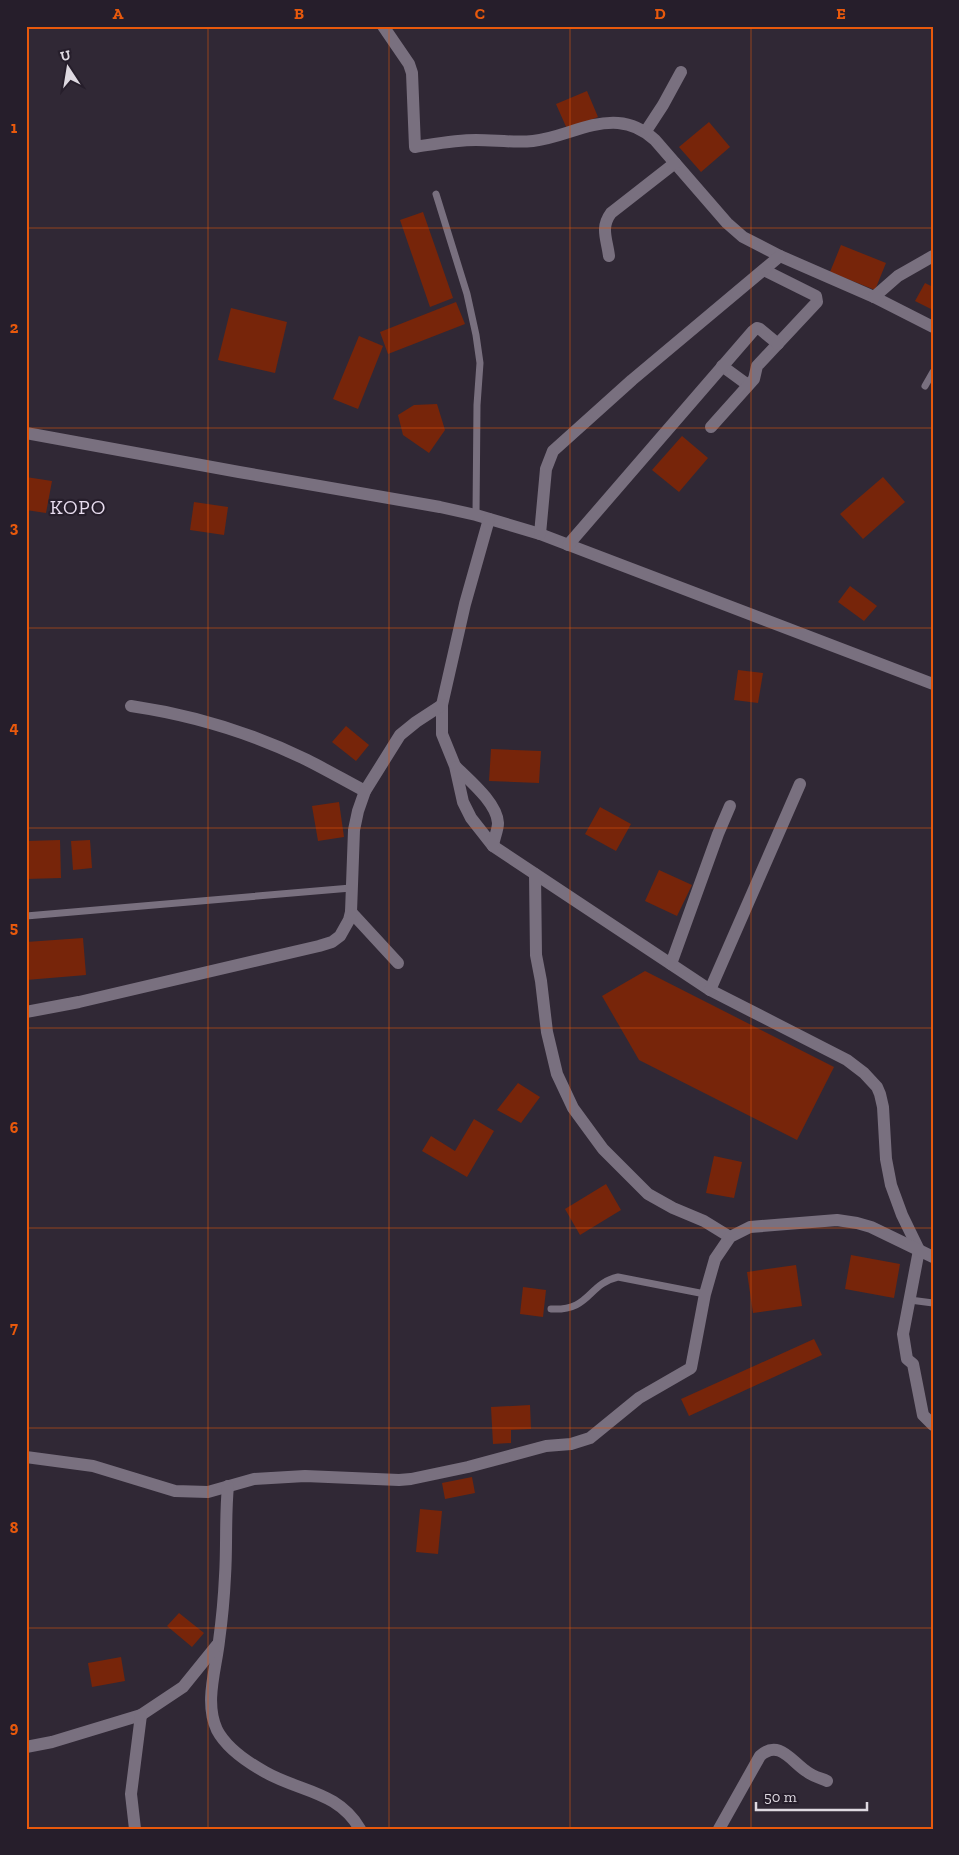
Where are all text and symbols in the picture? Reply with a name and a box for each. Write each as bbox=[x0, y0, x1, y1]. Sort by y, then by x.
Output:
text: A bbox=[113, 4, 124, 23]
text: B bbox=[294, 4, 304, 23]
text: C bbox=[475, 4, 485, 23]
text: D bbox=[654, 4, 666, 23]
text: E bbox=[836, 4, 846, 23]
north arrow bbox=[42, 42, 92, 92]
text: U bbox=[59, 46, 72, 65]
text: 1 bbox=[11, 118, 18, 137]
text: 2 bbox=[10, 318, 19, 337]
district label: KOPO bbox=[50, 495, 106, 519]
text: 3 bbox=[10, 518, 19, 537]
text: 4 bbox=[9, 718, 19, 737]
text: 5 bbox=[10, 918, 18, 937]
text: 6 bbox=[10, 1118, 19, 1137]
text: 7 bbox=[10, 1318, 18, 1337]
text: 8 bbox=[10, 1518, 19, 1537]
text: 9 bbox=[10, 1718, 19, 1737]
scale bar bbox=[756, 1780, 868, 1812]
text: 50 m bbox=[764, 1788, 797, 1806]

